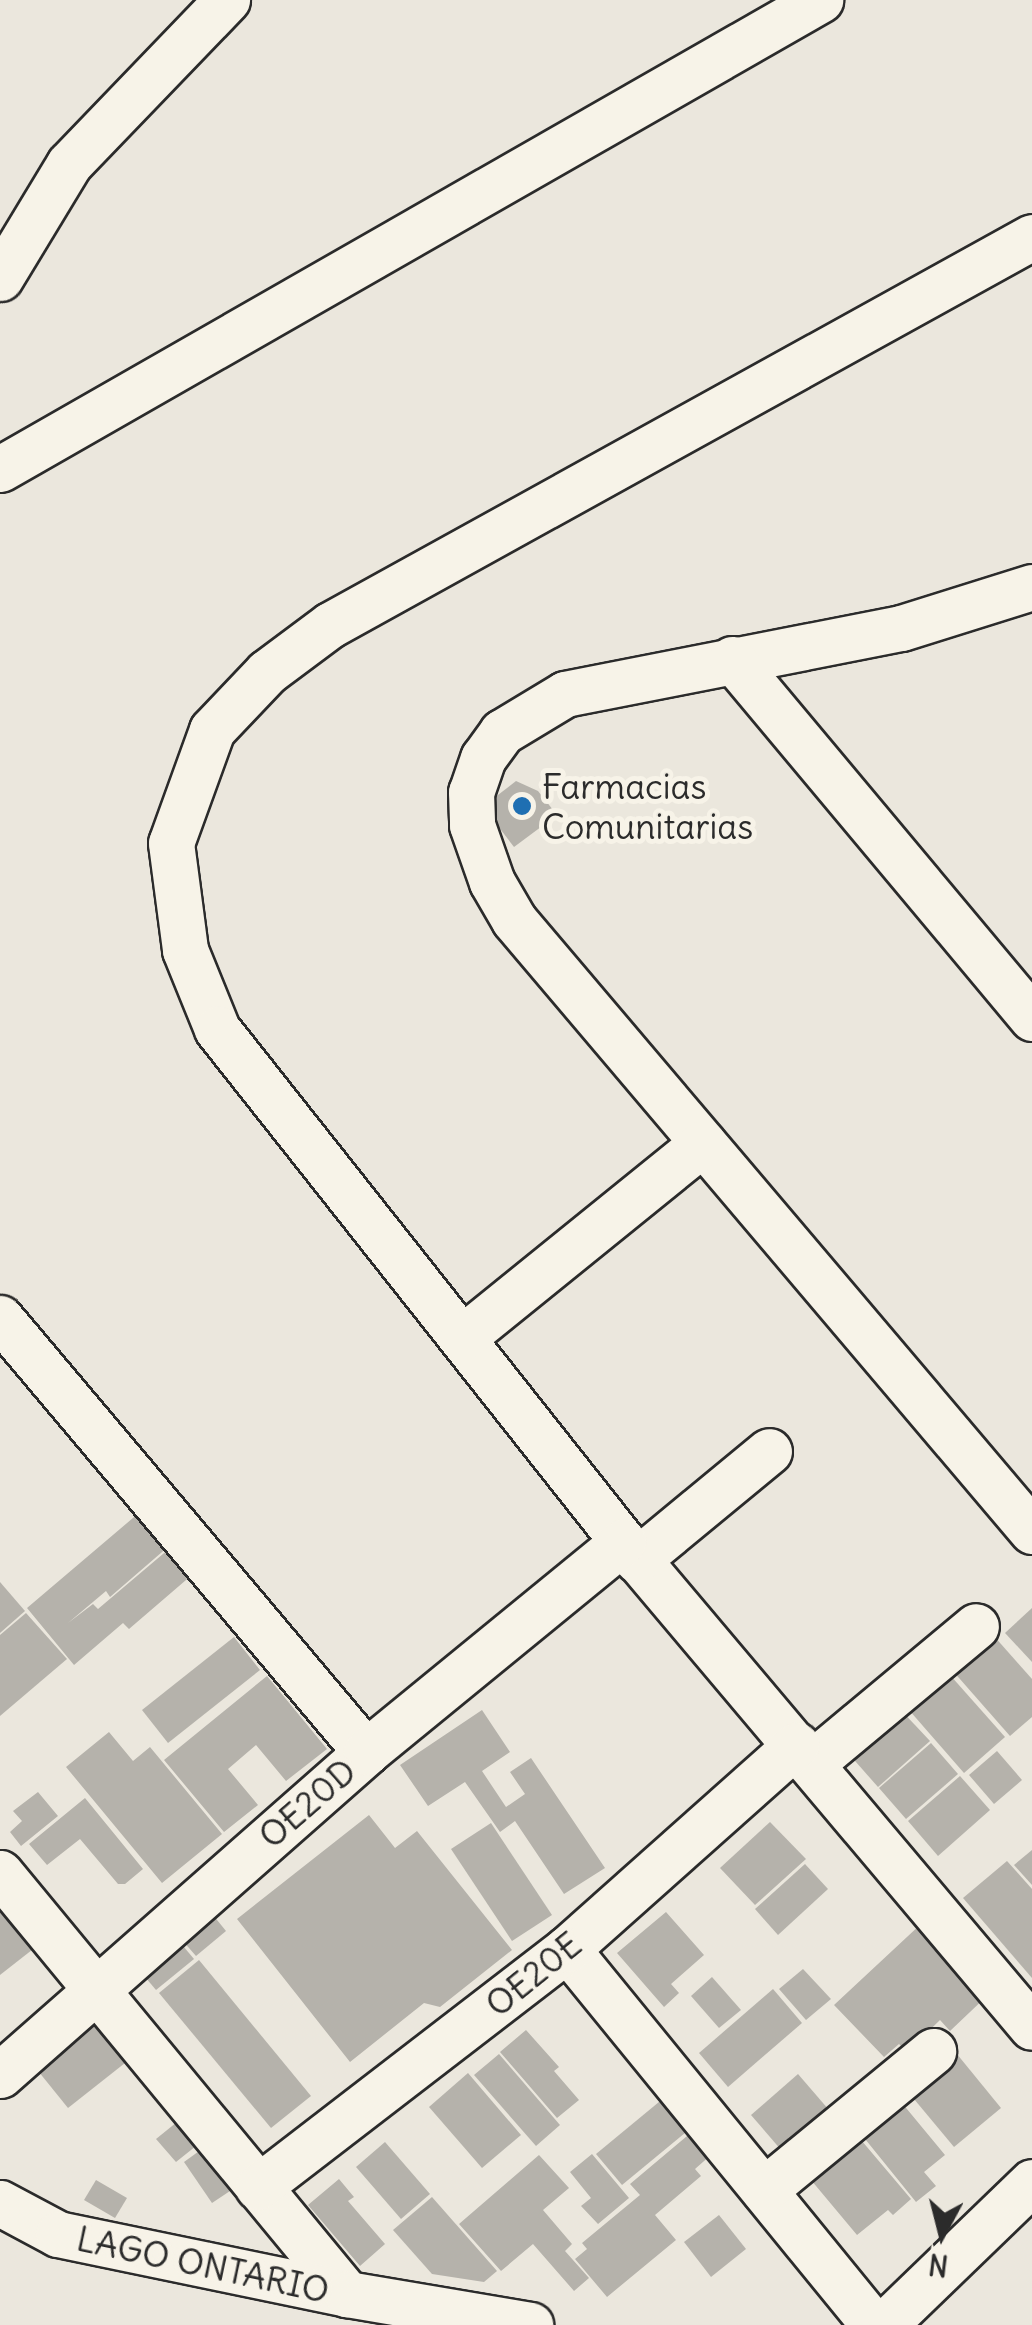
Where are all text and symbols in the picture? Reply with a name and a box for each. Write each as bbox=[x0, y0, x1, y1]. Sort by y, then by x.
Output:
place label: Farmacias Comunitarias bbox=[542, 765, 753, 847]
marker: Farmacias Comunitarias bbox=[511, 795, 533, 817]
street label: OE20D bbox=[250, 1750, 364, 1856]
street label: OE20E bbox=[477, 1923, 589, 2025]
north arrow bbox=[892, 2185, 992, 2285]
street label: LAGO ONTARIO bbox=[73, 2217, 333, 2311]
text: N bbox=[927, 2246, 950, 2284]

